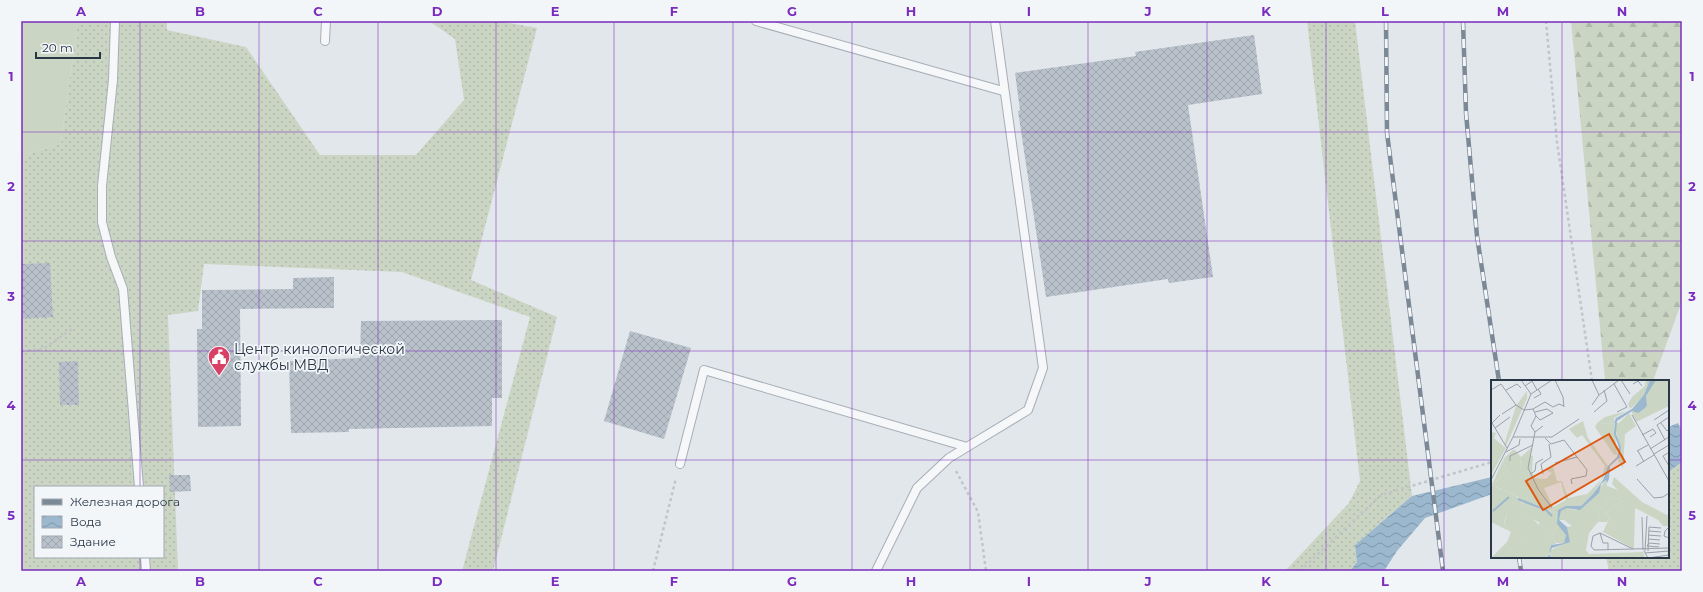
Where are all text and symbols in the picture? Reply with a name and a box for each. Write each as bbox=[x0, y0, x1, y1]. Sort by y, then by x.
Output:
text: A bbox=[75, 3, 87, 19]
text: B bbox=[195, 3, 205, 19]
text: C bbox=[313, 3, 323, 19]
text: D bbox=[432, 3, 443, 19]
text: E bbox=[551, 3, 560, 19]
text: F bbox=[670, 3, 678, 19]
text: G bbox=[787, 3, 797, 19]
text: H bbox=[906, 3, 916, 19]
text: I bbox=[1027, 3, 1031, 19]
text: J bbox=[1143, 3, 1152, 19]
text: K bbox=[1261, 3, 1271, 19]
text: L bbox=[1381, 3, 1389, 19]
text: M bbox=[1497, 3, 1509, 19]
text: N bbox=[1617, 3, 1627, 19]
scale bar bbox=[36, 34, 100, 60]
text: 20 m bbox=[42, 40, 73, 55]
text: 1 bbox=[8, 68, 14, 84]
text: 1 bbox=[1689, 68, 1695, 84]
text: 2 bbox=[7, 178, 15, 194]
text: 2 bbox=[1688, 178, 1696, 194]
text: 3 bbox=[6, 288, 15, 304]
text: 3 bbox=[1687, 288, 1696, 304]
place label: Центр кинологической службы МВД bbox=[234, 340, 405, 374]
public building icon: Центр кинологической службы МВД bbox=[206, 344, 232, 377]
inset map bbox=[1491, 380, 1669, 558]
text: 4 bbox=[7, 397, 16, 413]
text: 4 bbox=[1688, 397, 1697, 413]
legend bbox=[34, 486, 164, 558]
text: Железная дорога bbox=[70, 494, 180, 509]
text: 5 bbox=[7, 507, 15, 523]
text: 5 bbox=[1688, 507, 1696, 523]
text: Вода bbox=[70, 514, 101, 529]
text: Здание bbox=[70, 534, 116, 549]
text: A bbox=[75, 573, 87, 589]
text: B bbox=[195, 573, 205, 589]
text: C bbox=[313, 573, 323, 589]
text: D bbox=[432, 573, 443, 589]
text: E bbox=[551, 573, 560, 589]
text: F bbox=[670, 573, 678, 589]
text: G bbox=[787, 573, 797, 589]
text: H bbox=[906, 573, 916, 589]
text: I bbox=[1027, 573, 1031, 589]
text: J bbox=[1143, 573, 1152, 589]
text: K bbox=[1261, 573, 1271, 589]
text: L bbox=[1381, 573, 1389, 589]
text: M bbox=[1497, 573, 1509, 589]
text: N bbox=[1617, 573, 1627, 589]

